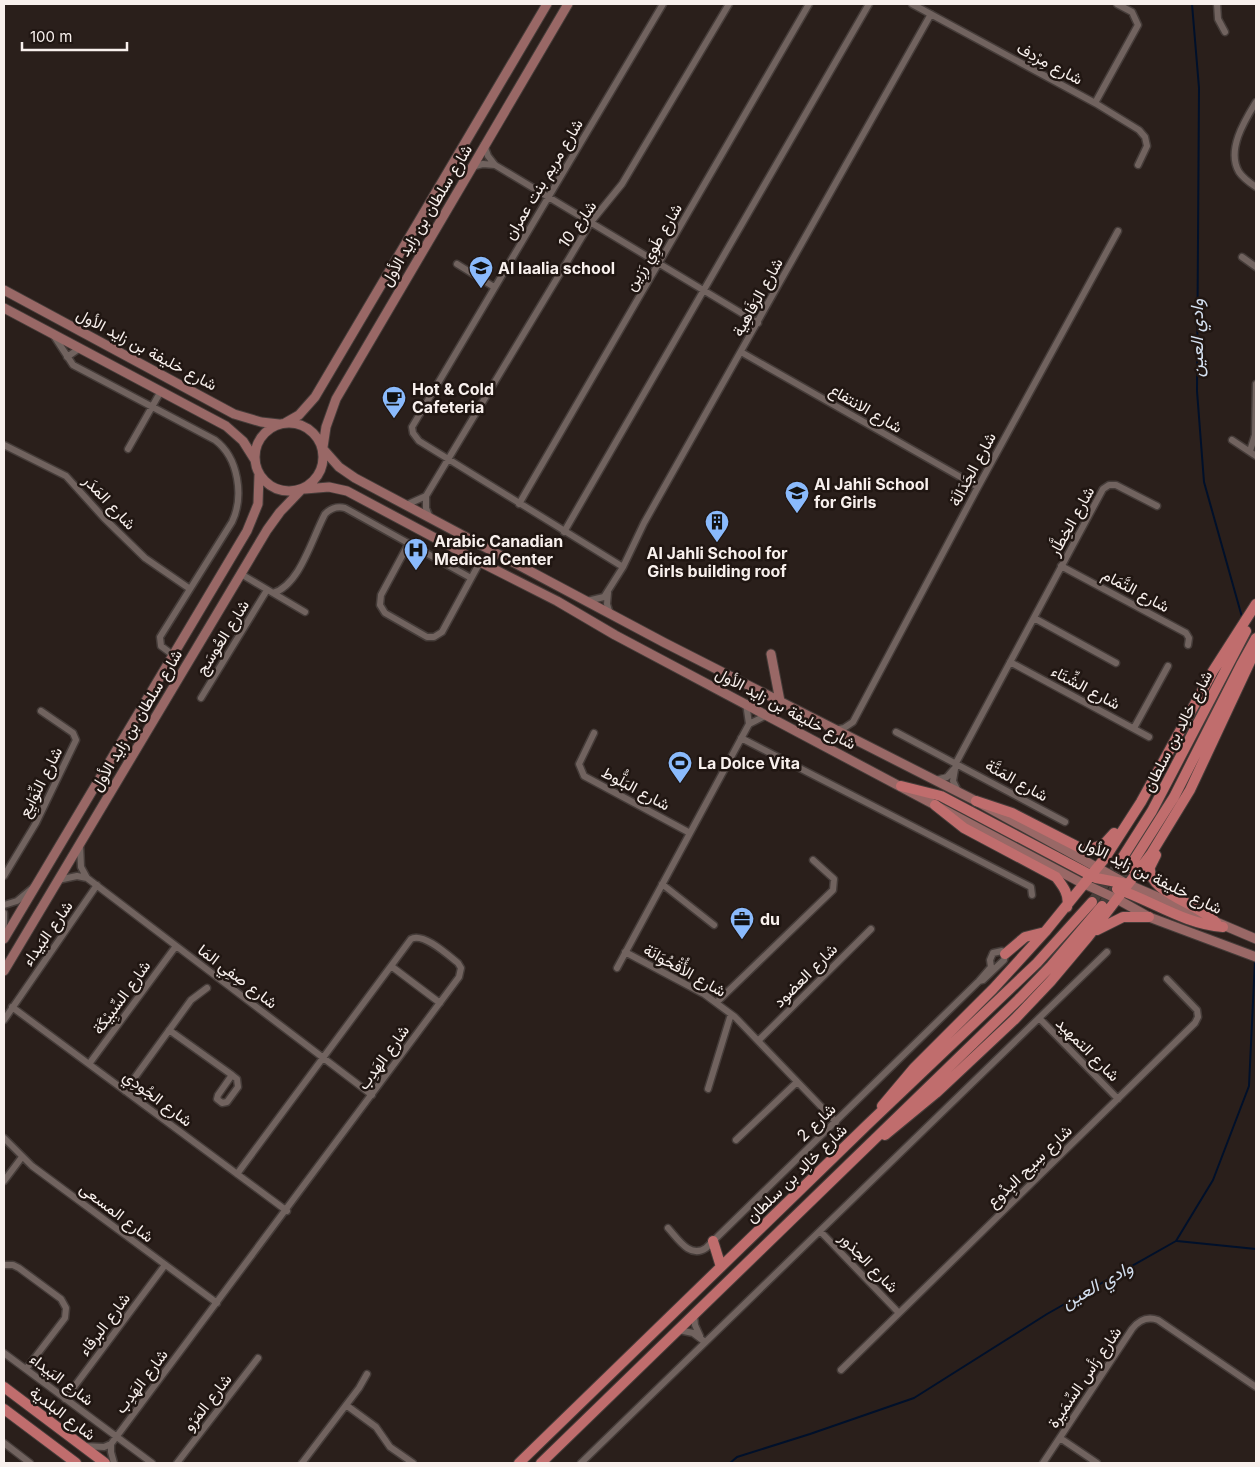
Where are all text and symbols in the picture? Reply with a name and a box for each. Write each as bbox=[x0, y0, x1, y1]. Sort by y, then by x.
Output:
scale bar bbox=[22, 20, 128, 52]
text: 100 m bbox=[30, 27, 72, 46]
street label: شارع مِرْدِف bbox=[1013, 37, 1086, 90]
street label: شارع مريم بنت عمران bbox=[499, 115, 589, 244]
street label: شارع سلطان بن زايد الأول bbox=[376, 141, 478, 290]
street label: شارع 10 bbox=[554, 196, 602, 253]
street label: شارع طَوِي رَزِين bbox=[620, 200, 690, 296]
street label: شارع الرَفَاهِية bbox=[727, 254, 789, 341]
school or university icon: Al laalia school bbox=[468, 255, 494, 289]
place label: Al laalia school bbox=[498, 258, 615, 278]
water label: وادي العين bbox=[1186, 299, 1212, 377]
street label: شارع خليفة بن زايد الأول bbox=[72, 304, 221, 396]
place label: Hot & Cold Cafeteria bbox=[412, 379, 494, 417]
street label: شارع الانتفاع bbox=[825, 379, 906, 439]
cafe icon: Hot & Cold Cafeteria bbox=[381, 385, 407, 419]
street label: شارع الجَدَالَة bbox=[944, 429, 1002, 510]
street label: شارع المَدَر bbox=[77, 470, 141, 535]
place label: Al Jahli School for Girls bbox=[814, 474, 929, 512]
school or university icon: Al Jahli School for Girls bbox=[784, 480, 810, 514]
street label: شارع الخِطَّار bbox=[1042, 482, 1100, 561]
building icon: Al Jahli School for Girls building roof bbox=[704, 509, 730, 543]
place label: Arabic Canadian Medical Center bbox=[434, 531, 563, 569]
hospital icon: Arabic Canadian Medical Center bbox=[403, 537, 429, 571]
place label: Al Jahli School for Girls building roof bbox=[646, 543, 788, 581]
street label: شارع التَّمَام bbox=[1098, 564, 1173, 618]
street label: شارع العُوسَج bbox=[191, 596, 255, 679]
street label: شارع سلطان بن زايد الأول bbox=[86, 646, 188, 795]
street label: شارع الشِّتَاء bbox=[1047, 660, 1124, 715]
street label: شارع خليفة بن زايد الأول bbox=[711, 663, 860, 755]
street label: شارع خالِد بن سلطان bbox=[1138, 667, 1218, 796]
street label: شارع النِّوَايِع bbox=[14, 743, 69, 822]
sports icon: La Dolce Vita bbox=[667, 750, 693, 784]
place label: La Dolce Vita bbox=[698, 753, 800, 773]
street label: شارع المَتَّة bbox=[981, 755, 1052, 807]
street label: شارع البَلُّوط bbox=[597, 759, 675, 816]
street label: شارع خليفة بن زايد الأول bbox=[1076, 832, 1226, 920]
street label: شارع البَيداء bbox=[17, 897, 78, 971]
office icon: du bbox=[729, 906, 755, 940]
place label: du bbox=[760, 909, 780, 929]
street label: شارع الأُقْحُوَانَة bbox=[639, 937, 731, 1003]
street label: شارع العضود bbox=[769, 939, 843, 1013]
street label: شارع صِفِي المَا bbox=[192, 940, 282, 1016]
street label: شارع السِّبِيْكَة bbox=[88, 956, 157, 1039]
street label: شارع التمهيد bbox=[1050, 1013, 1124, 1087]
street label: شارع الهَدِب bbox=[353, 1021, 415, 1095]
street label: شارع الجُودِي bbox=[117, 1065, 197, 1134]
street label: شارع 2 bbox=[792, 1099, 841, 1147]
street label: شارع خالِد بن سلطان bbox=[741, 1119, 852, 1228]
street label: شارع سِيح البِدُوع bbox=[982, 1120, 1078, 1214]
street label: شارع المسعى bbox=[75, 1178, 158, 1248]
street label: شارع الجذور bbox=[833, 1227, 903, 1298]
water label: وادي العين bbox=[1057, 1256, 1139, 1317]
street label: شارع البرقاء bbox=[74, 1289, 136, 1361]
street label: شارع رَأس السِّمَيرة bbox=[1043, 1323, 1127, 1433]
street label: شارع الهَدِب bbox=[110, 1345, 173, 1418]
street label: شارع البَيداء bbox=[25, 1348, 98, 1411]
street label: شارع المَرْو bbox=[178, 1369, 237, 1436]
street label: شارع البلدية bbox=[25, 1382, 100, 1446]

